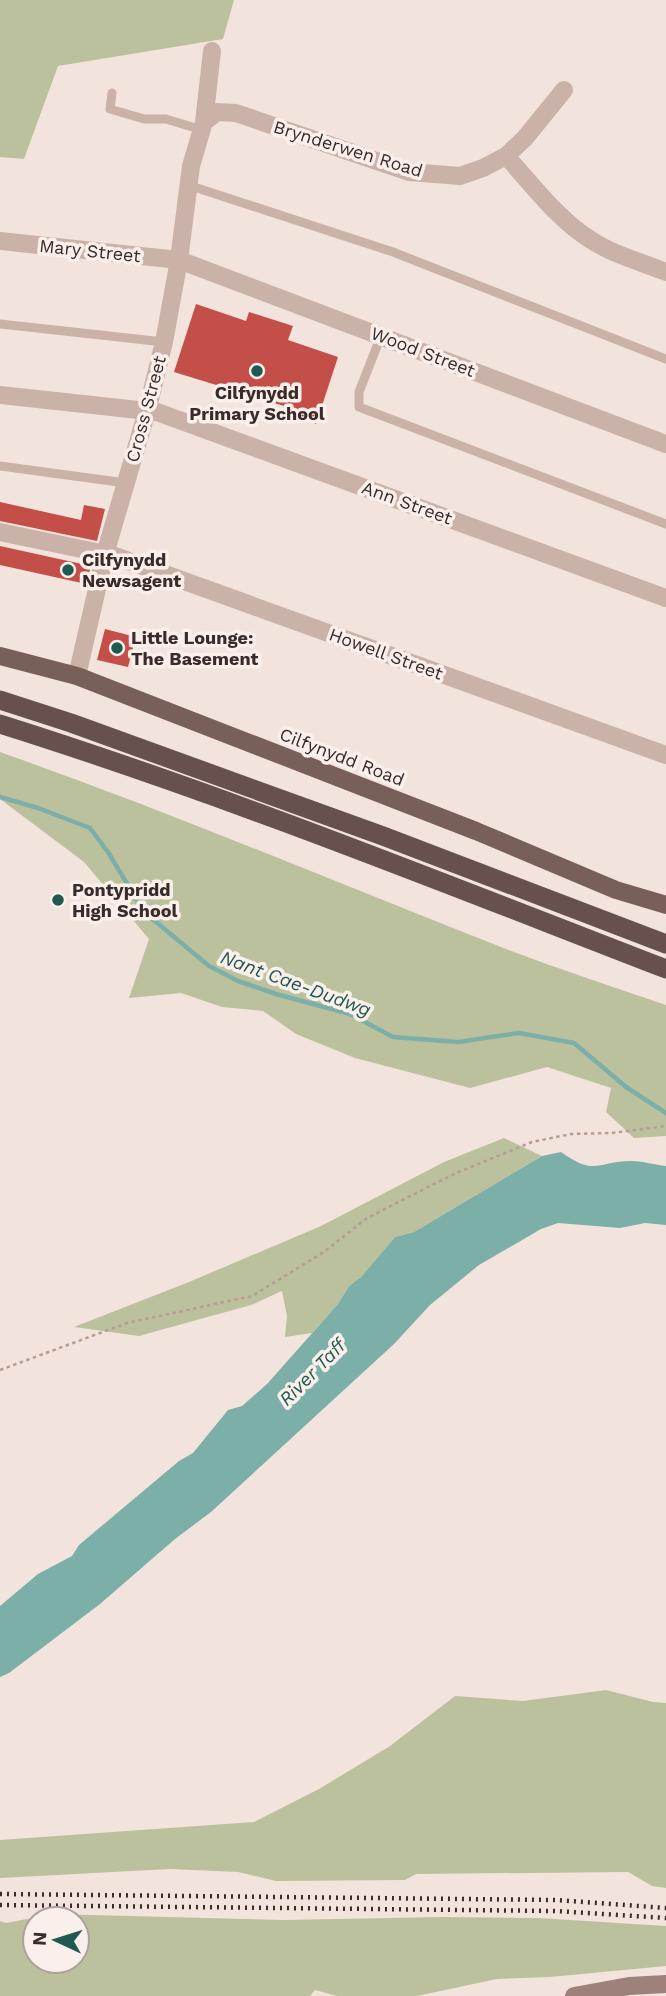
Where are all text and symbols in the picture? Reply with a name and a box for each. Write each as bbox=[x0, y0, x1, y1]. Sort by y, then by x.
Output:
street label: Brynderwen Road bbox=[271, 116, 425, 181]
street label: Mary Street bbox=[38, 235, 142, 266]
street label: Wood Street bbox=[368, 322, 479, 381]
street label: Cross Street bbox=[121, 353, 170, 464]
marker: Cilfynydd Primary School bbox=[249, 363, 265, 379]
place label: Cilfynydd Primary School bbox=[189, 382, 325, 424]
street label: Ann Street bbox=[359, 477, 456, 529]
place label: Cilfynydd Newsagent bbox=[82, 549, 181, 591]
marker: Cilfynydd Newsagent bbox=[60, 562, 76, 578]
street label: Howell Street bbox=[326, 623, 446, 684]
place label: Little Lounge: The Basement bbox=[131, 627, 259, 669]
marker: Little Lounge: The Basement bbox=[109, 640, 125, 656]
street label: Cilfynydd Road bbox=[277, 723, 407, 790]
place label: Pontypridd High School bbox=[72, 879, 178, 921]
marker: Pontypridd High School bbox=[50, 892, 66, 908]
water label: Nant Cae-Dudwg bbox=[217, 946, 375, 1021]
water label: River Taff bbox=[274, 1333, 352, 1410]
north arrow bbox=[21, 1905, 91, 1975]
text: N bbox=[28, 1931, 52, 1947]

